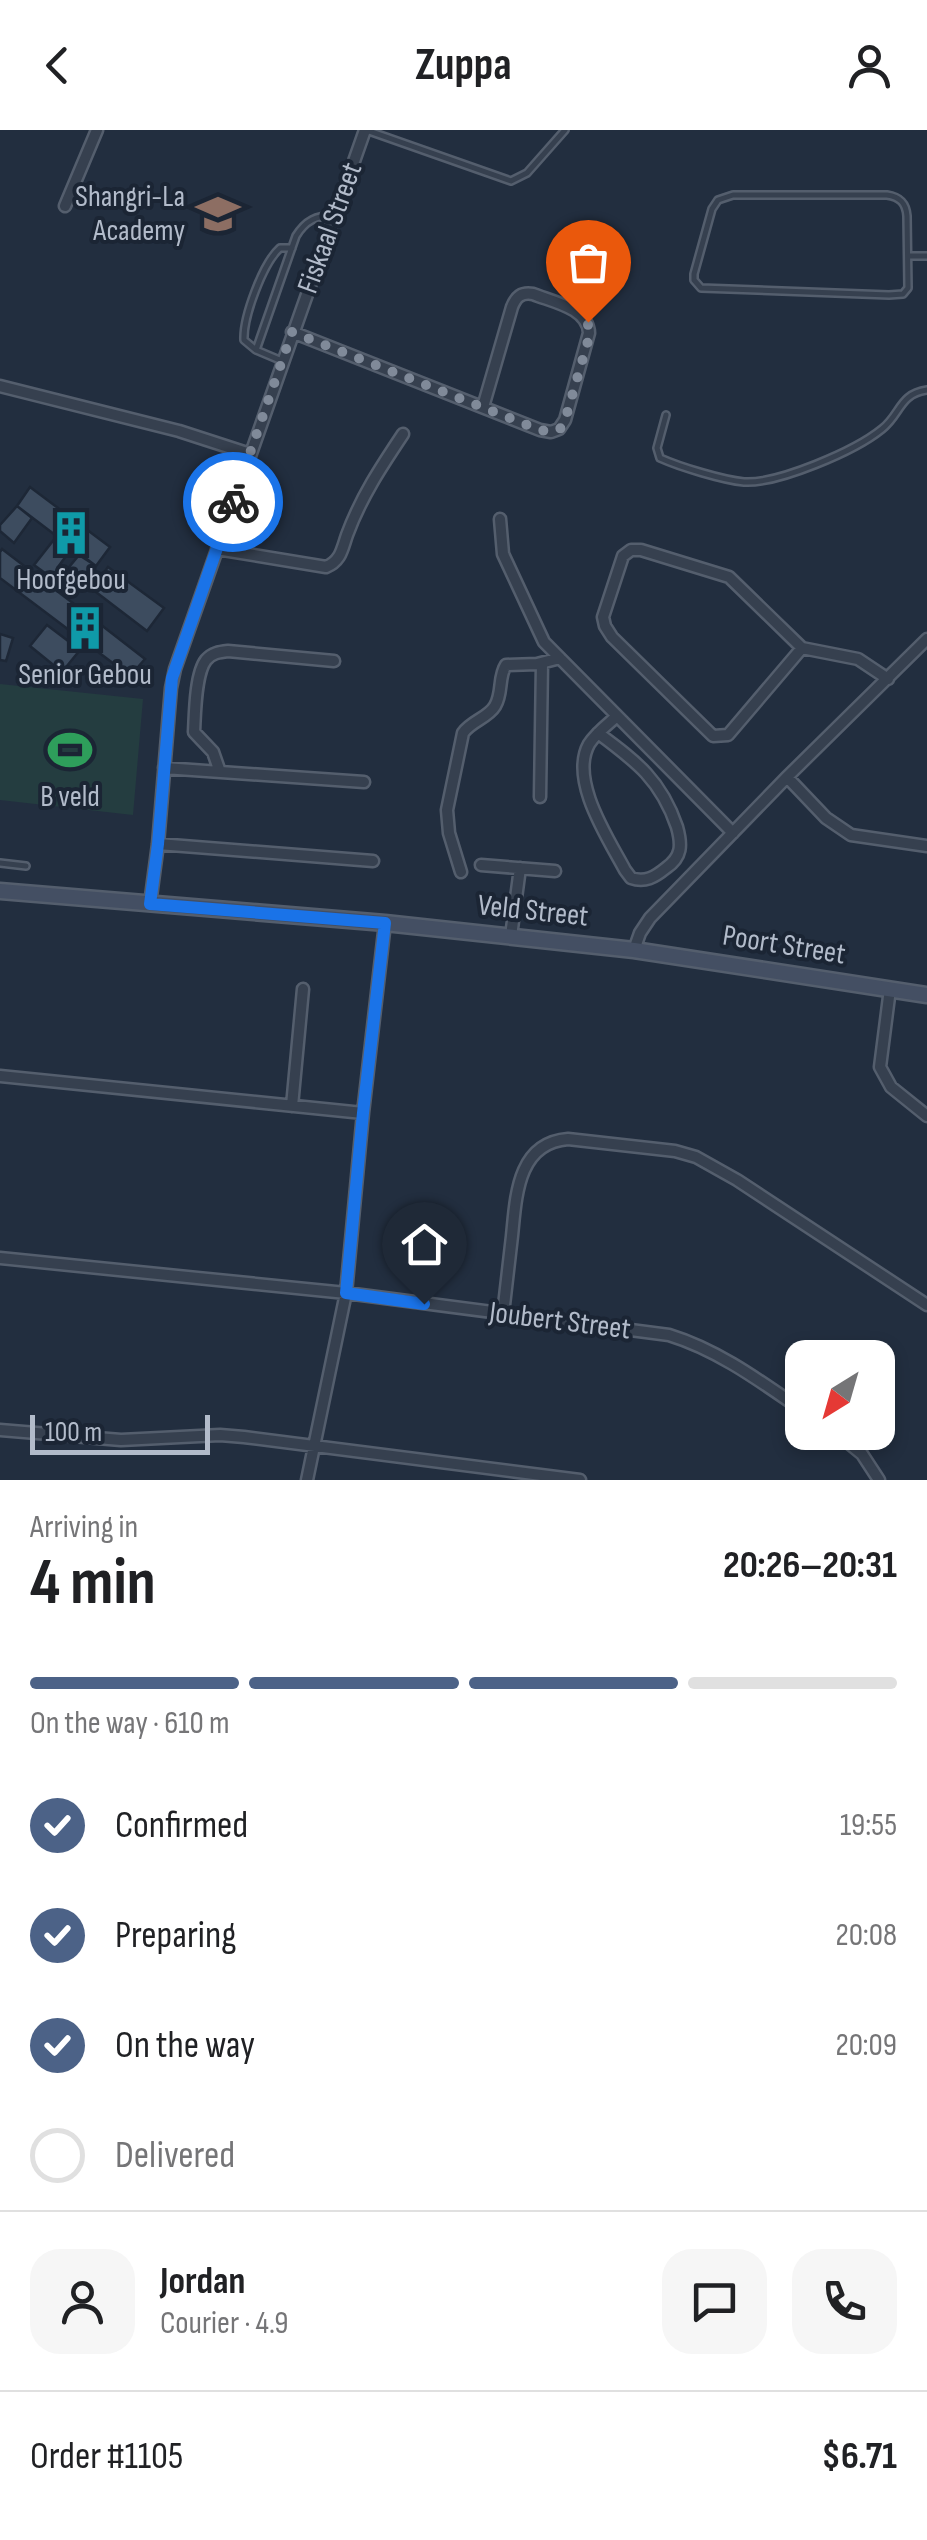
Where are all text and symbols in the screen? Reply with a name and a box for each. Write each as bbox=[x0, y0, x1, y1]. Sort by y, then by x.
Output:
icon: back bbox=[30, 38, 85, 93]
text: Zuppa bbox=[415, 38, 512, 93]
icon: person bbox=[842, 38, 897, 93]
street label: Fiskaal Street bbox=[290, 158, 370, 298]
place label: Shangri-La Academy bbox=[75, 179, 185, 249]
school or university icon: Shangri-La Academy bbox=[194, 190, 242, 238]
pin bbox=[546, 220, 631, 323]
icon: bag bbox=[561, 235, 616, 290]
courier bbox=[183, 452, 283, 552]
icon: bike bbox=[206, 475, 261, 530]
building icon: Hoofgebou bbox=[47, 509, 95, 557]
place label: Hoofgebou bbox=[16, 562, 126, 598]
building icon: Senior Gebou bbox=[61, 604, 109, 652]
place label: Senior Gebou bbox=[18, 657, 152, 693]
sports icon: B veld bbox=[46, 726, 94, 774]
place label: B veld bbox=[40, 779, 100, 815]
street label: Veld Street bbox=[476, 887, 590, 935]
street label: Poort Street bbox=[720, 918, 848, 972]
pin bbox=[382, 1202, 467, 1305]
icon: home bbox=[397, 1217, 452, 1272]
street label: Joubert Street bbox=[486, 1294, 633, 1348]
north arrow bbox=[785, 1340, 895, 1450]
map controls bbox=[785, 1340, 895, 1450]
scale bar bbox=[30, 1410, 210, 1454]
text: 100 m bbox=[45, 1416, 102, 1449]
text: Arriving in bbox=[30, 1508, 138, 1547]
text: 20:26–20:31 bbox=[723, 1543, 897, 1588]
text: 4 min bbox=[30, 1545, 156, 1623]
text: On the way · 610 m bbox=[30, 1704, 229, 1743]
icon: check bbox=[30, 1798, 85, 1853]
text: Confirmed bbox=[115, 1803, 248, 1848]
text: 19:55 bbox=[840, 1806, 897, 1845]
icon: check bbox=[30, 1908, 85, 1963]
text: Preparing bbox=[115, 1913, 236, 1958]
text: 20:08 bbox=[836, 1916, 897, 1955]
icon: check bbox=[30, 2018, 85, 2073]
text: On the way bbox=[115, 2023, 255, 2068]
text: 20:09 bbox=[835, 2026, 897, 2065]
text: Delivered bbox=[115, 2133, 235, 2178]
button: person bbox=[30, 2249, 135, 2354]
button: chat bbox=[662, 2249, 767, 2354]
button: phone bbox=[792, 2249, 897, 2354]
text: Jordan bbox=[160, 2259, 245, 2304]
text: Courier · 4.9 bbox=[160, 2304, 288, 2343]
text: Order #1105 bbox=[30, 2434, 183, 2479]
text: $6.71 bbox=[822, 2434, 897, 2479]

